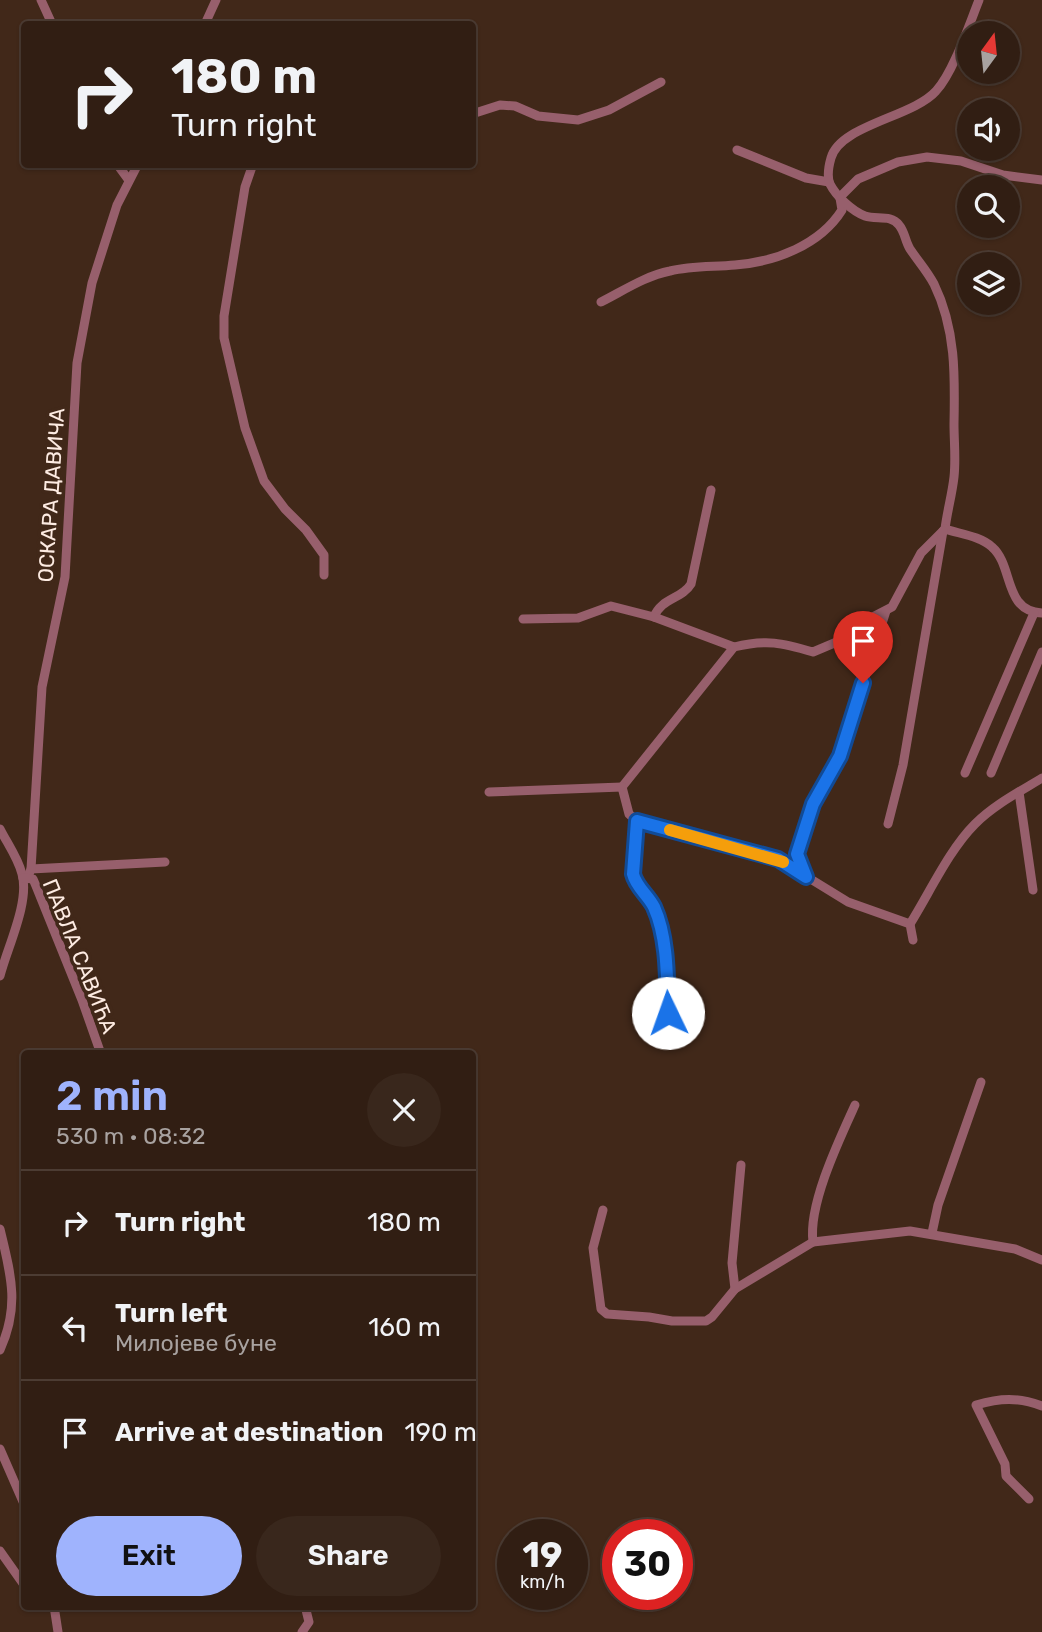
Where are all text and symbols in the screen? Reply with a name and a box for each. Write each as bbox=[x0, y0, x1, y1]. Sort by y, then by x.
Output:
north arrow bbox=[957, 21, 1020, 84]
map controls bbox=[957, 21, 1020, 315]
text: 180 m bbox=[171, 47, 317, 105]
icon: right bbox=[56, 49, 147, 140]
button: sound bbox=[957, 98, 1020, 161]
text: Turn right bbox=[171, 106, 316, 144]
button: search bbox=[957, 175, 1020, 238]
button: layers bbox=[957, 252, 1020, 315]
street label: ОСКАРА ДАВИЧА bbox=[32, 407, 70, 583]
pin bbox=[833, 611, 893, 683]
icon: arrive bbox=[844, 622, 882, 660]
street label: ПАВЛА САВИЋА bbox=[38, 875, 122, 1037]
position arrow bbox=[631, 976, 705, 1050]
text: 2 min bbox=[56, 1071, 168, 1121]
button: close bbox=[367, 1073, 441, 1147]
text: 530 m · 08:32 bbox=[56, 1122, 205, 1150]
icon: right bbox=[56, 1204, 94, 1242]
text: Turn right bbox=[115, 1207, 245, 1238]
text: 180 m bbox=[367, 1207, 441, 1238]
text: Turn left bbox=[115, 1298, 227, 1329]
icon: left bbox=[56, 1309, 94, 1347]
text: 160 m bbox=[368, 1312, 441, 1343]
text: Милојеве буне bbox=[115, 1329, 277, 1357]
icon: arrive bbox=[56, 1414, 94, 1452]
text: Arrive at destination bbox=[115, 1417, 383, 1448]
text: 190 m bbox=[404, 1417, 477, 1448]
button: Exit bbox=[56, 1516, 242, 1596]
button: Share bbox=[256, 1516, 441, 1596]
speed limit sign: 30 bbox=[602, 1519, 693, 1610]
text: 19 bbox=[523, 1534, 562, 1576]
text: km/h bbox=[520, 1571, 565, 1593]

